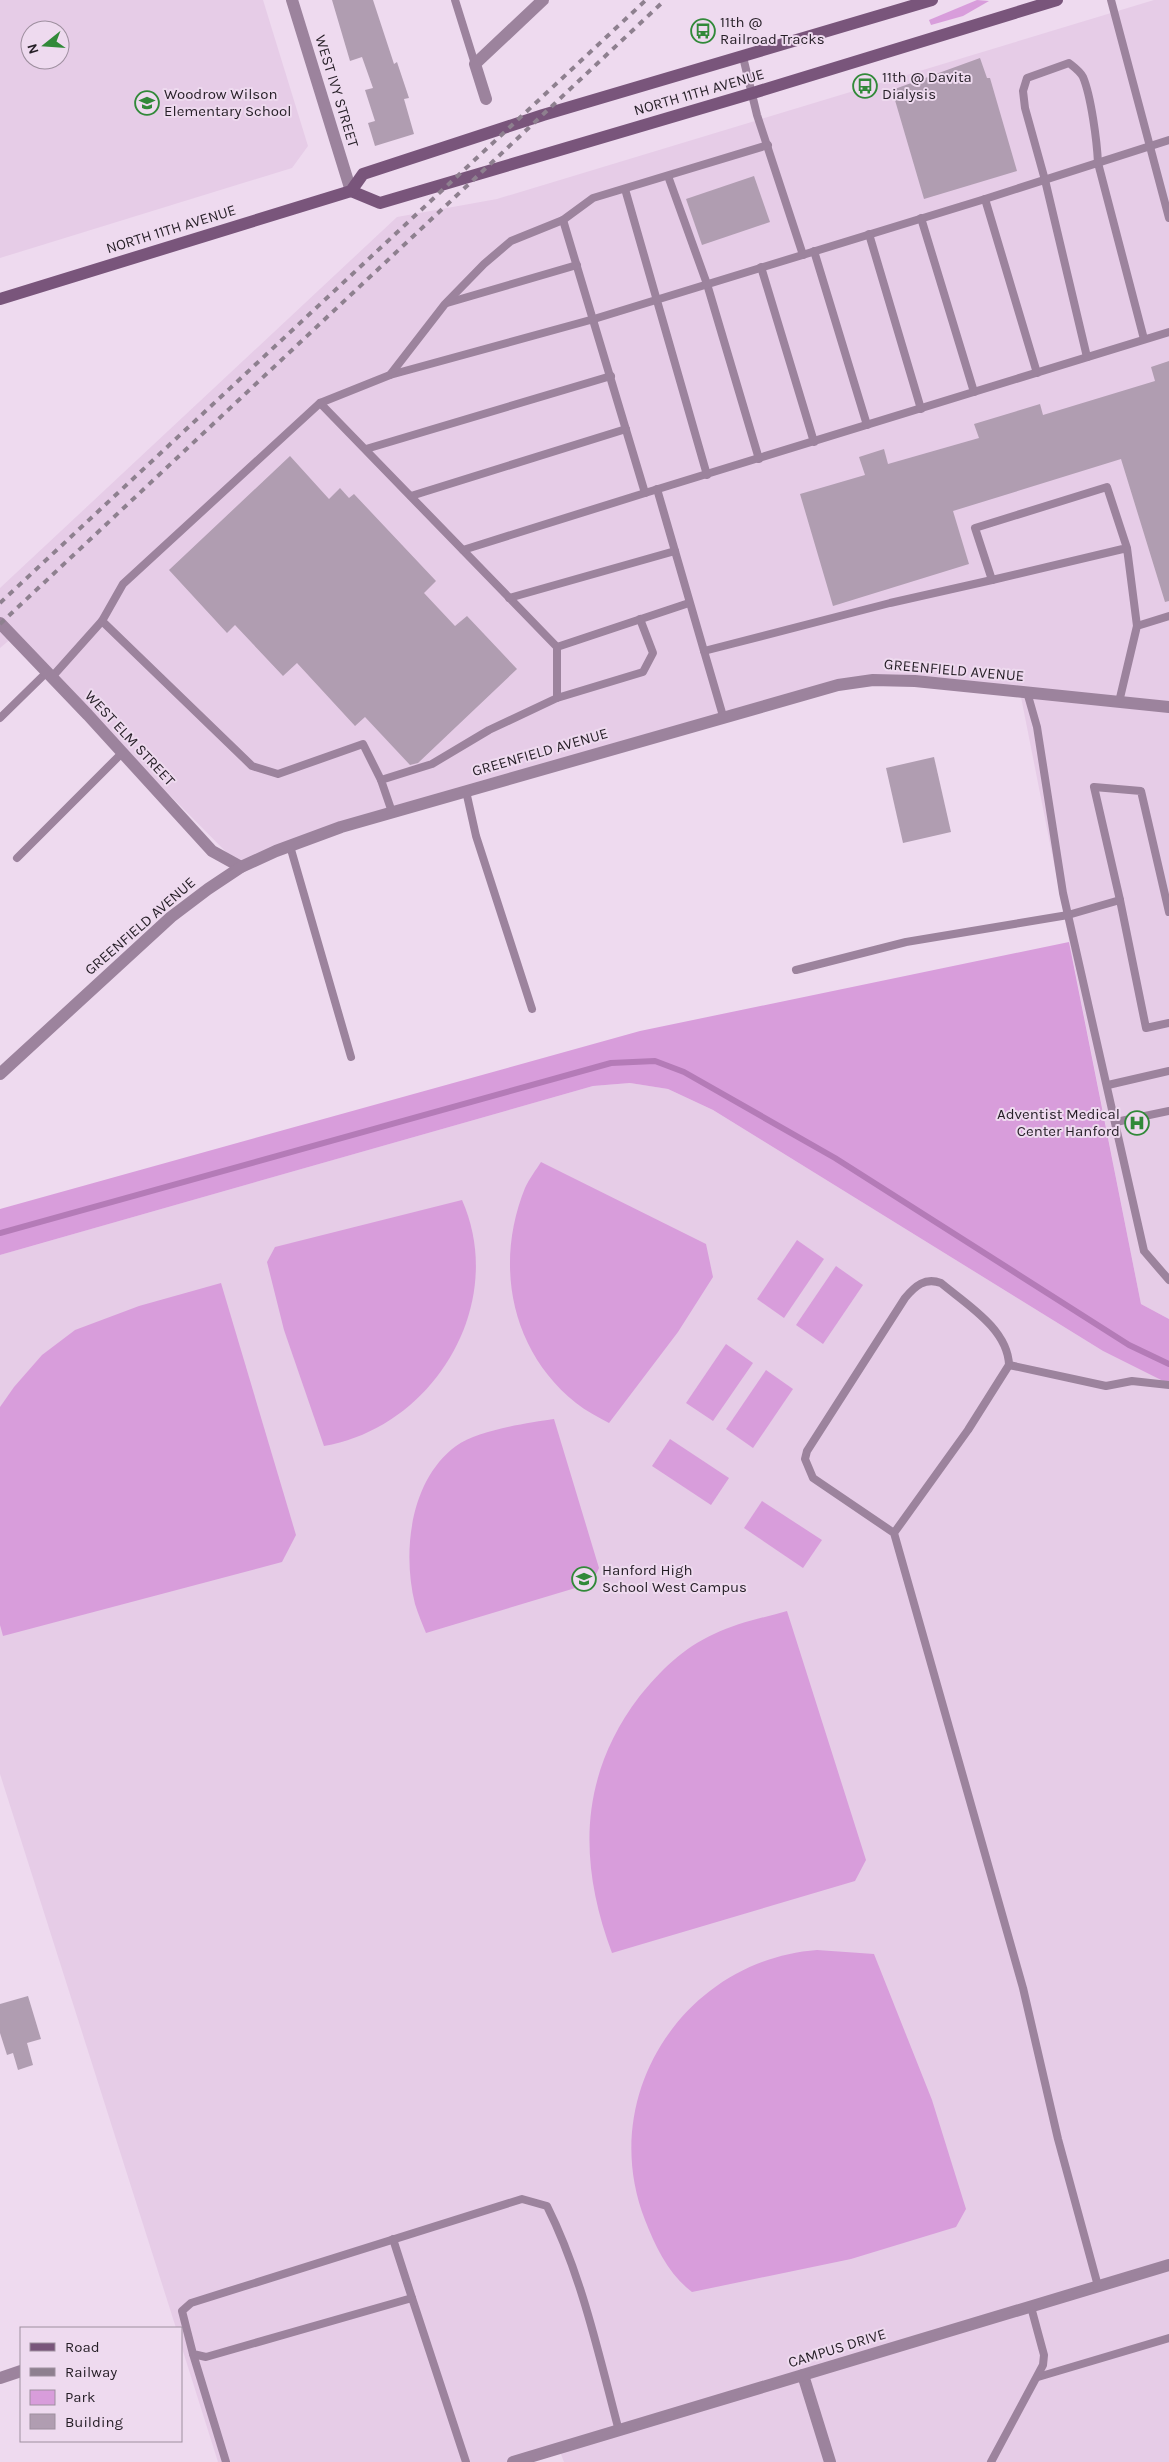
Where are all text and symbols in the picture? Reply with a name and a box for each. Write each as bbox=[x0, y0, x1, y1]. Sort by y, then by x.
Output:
place label: 11th @ Railroad Tracks bbox=[720, 13, 825, 48]
bus stop icon: 11th @ Railroad Tracks bbox=[690, 18, 716, 44]
north arrow bbox=[20, 20, 70, 70]
street label: WEST IVY STREET bbox=[311, 33, 363, 150]
text: N bbox=[23, 41, 43, 56]
street label: NORTH 11TH AVENUE bbox=[632, 65, 766, 119]
place label: 11th @ Davita Dialysis bbox=[882, 68, 972, 103]
bus stop icon: 11th @ Davita Dialysis bbox=[852, 73, 878, 99]
place label: Woodrow Wilson Elementary School bbox=[164, 85, 291, 120]
school or university icon: Woodrow Wilson Elementary School bbox=[134, 90, 160, 116]
street label: NORTH 11TH AVENUE bbox=[104, 201, 238, 257]
street label: GREENFIELD AVENUE bbox=[883, 655, 1025, 685]
street label: WEST ELM STREET bbox=[81, 687, 179, 790]
street label: GREENFIELD AVENUE bbox=[470, 724, 610, 780]
street label: GREENFIELD AVENUE bbox=[81, 873, 199, 979]
place label: Adventist Medical Center Hanford bbox=[997, 1105, 1120, 1140]
hospital icon: Adventist Medical Center Hanford bbox=[1124, 1110, 1150, 1136]
place label: Hanford High School West Campus bbox=[602, 1561, 747, 1596]
school or university icon: Hanford High School West Campus bbox=[571, 1566, 597, 1592]
street label: CAMPUS DRIVE bbox=[786, 2325, 888, 2371]
legend bbox=[20, 2327, 182, 2442]
text: Road bbox=[65, 2338, 100, 2356]
text: Railway bbox=[65, 2363, 117, 2381]
text: Park bbox=[65, 2388, 95, 2406]
text: Building bbox=[65, 2413, 123, 2431]

